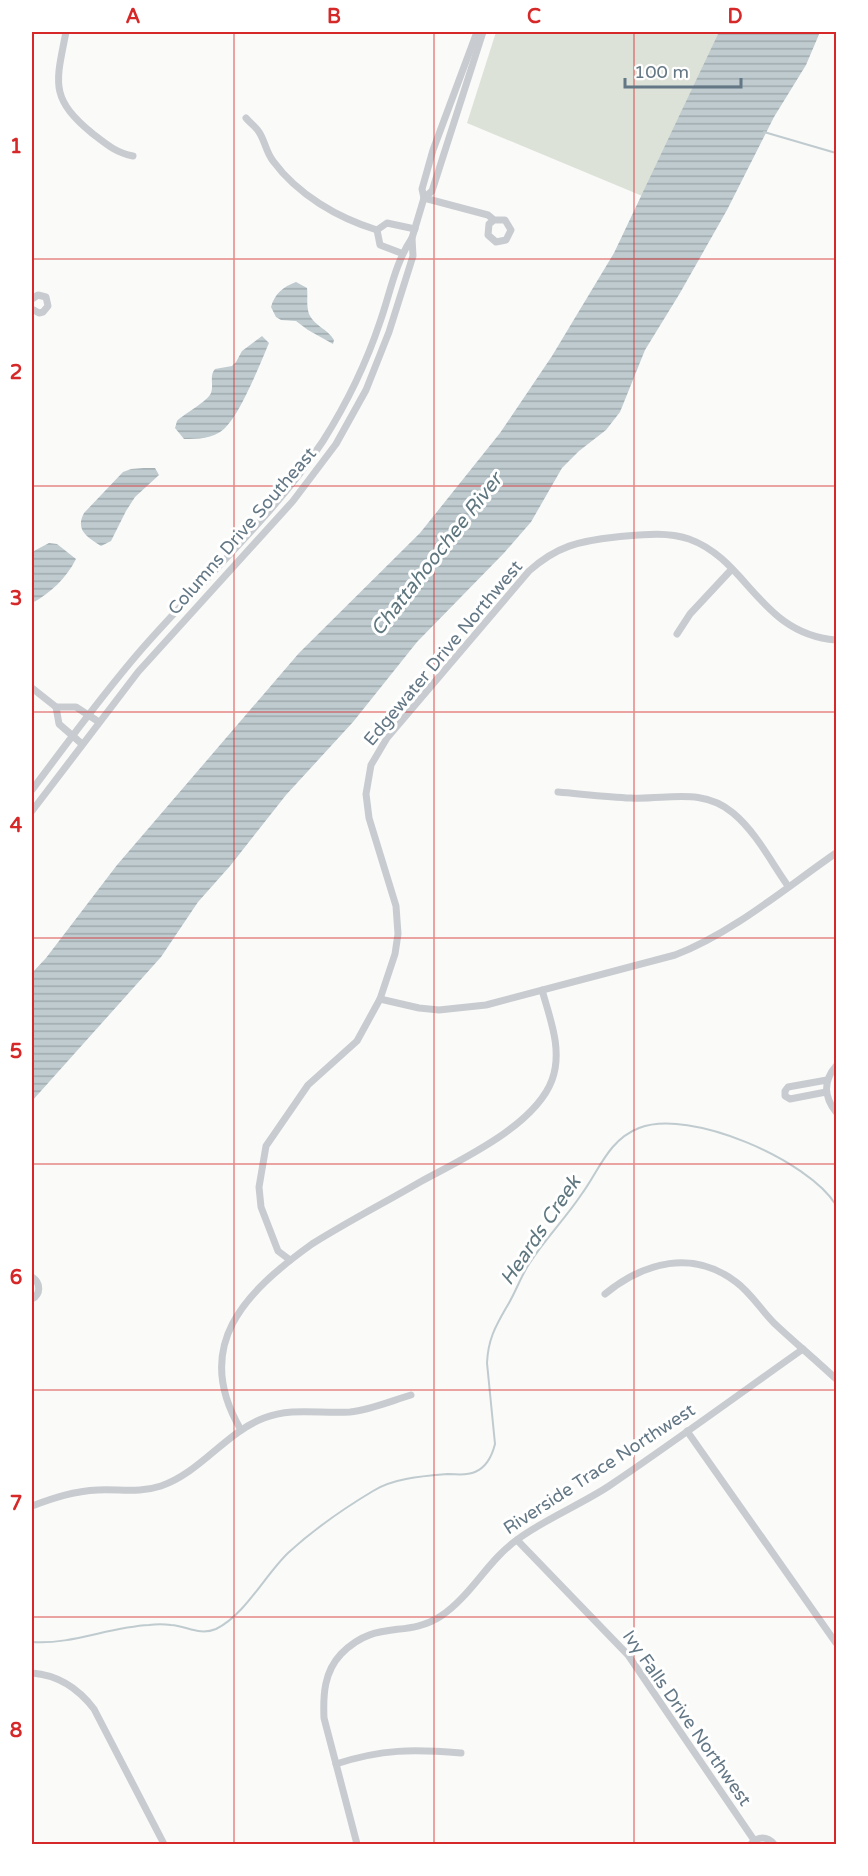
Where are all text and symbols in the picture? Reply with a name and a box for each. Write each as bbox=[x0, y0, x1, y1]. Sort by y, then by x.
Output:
text: A bbox=[126, 5, 141, 29]
text: B bbox=[327, 5, 341, 29]
text: C bbox=[527, 5, 541, 29]
text: D bbox=[727, 5, 743, 29]
scale bar bbox=[625, 51, 740, 89]
text: 100 m bbox=[634, 61, 689, 83]
text: 1 bbox=[10, 135, 22, 159]
text: 2 bbox=[10, 361, 22, 385]
street label: Columns Drive Southeast bbox=[163, 443, 321, 619]
water label: Chattahoochee River bbox=[366, 467, 509, 641]
street label: Edgewater Drive Northwest bbox=[359, 556, 527, 750]
text: 3 bbox=[10, 587, 22, 611]
text: 4 bbox=[10, 814, 23, 838]
text: 5 bbox=[10, 1040, 22, 1064]
water label: Heards Creek bbox=[495, 1170, 587, 1290]
text: 6 bbox=[10, 1266, 22, 1290]
street label: Riverside Trace Northwest bbox=[499, 1399, 699, 1539]
text: 7 bbox=[10, 1492, 22, 1516]
street label: Ivy Falls Drive Northwest bbox=[618, 1626, 756, 1810]
text: 8 bbox=[10, 1719, 22, 1743]

